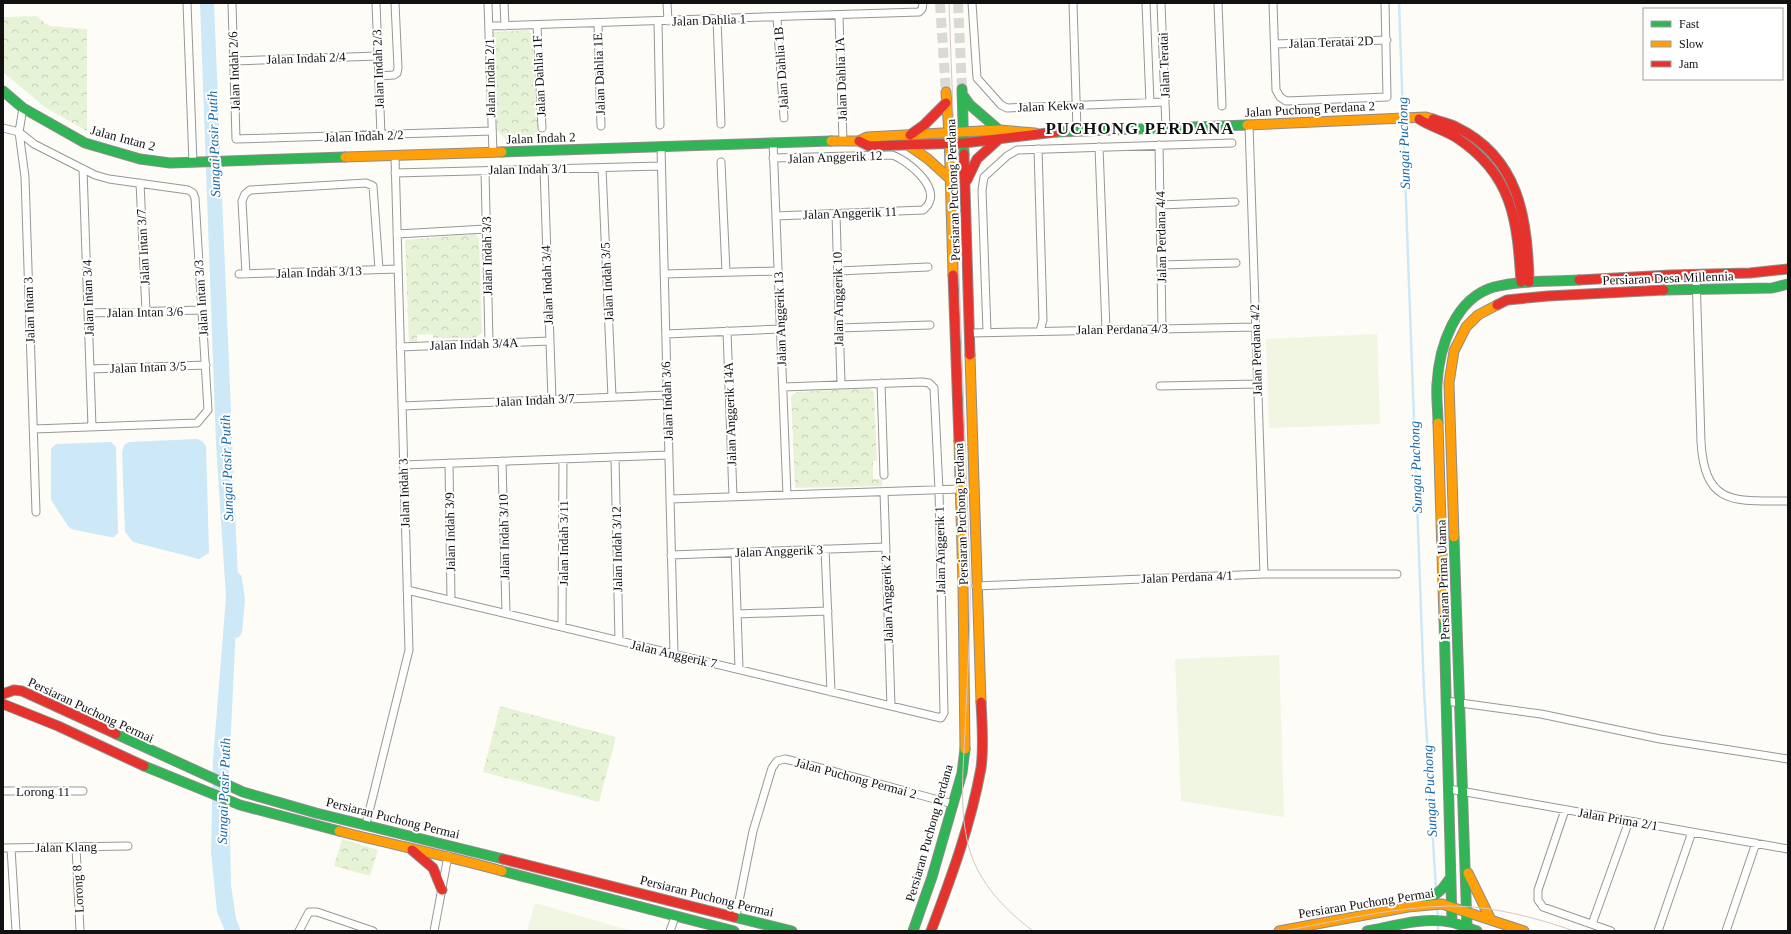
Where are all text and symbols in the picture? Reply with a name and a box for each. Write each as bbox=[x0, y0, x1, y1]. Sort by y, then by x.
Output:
legend bbox=[1643, 8, 1783, 80]
street label: Jalan Dahlia 1 bbox=[672, 11, 746, 29]
text: Fast bbox=[1679, 17, 1700, 31]
street label: Jalan Dahlia 1B bbox=[771, 26, 791, 110]
street label: Jalan Indah 2/3 bbox=[369, 29, 387, 109]
street label: Jalan Indah 2/6 bbox=[225, 31, 243, 111]
street label: Jalan Teratai bbox=[1155, 32, 1173, 98]
street label: Jalan Dahlia 1E bbox=[590, 33, 608, 115]
street label: Jalan Teratai 2D bbox=[1288, 33, 1374, 51]
street label: Jalan Dahlia 1F bbox=[529, 35, 549, 117]
street label: Jalan Dahlia 1A bbox=[832, 36, 850, 121]
text: Slow bbox=[1679, 37, 1704, 51]
street label: Jalan Indah 2/1 bbox=[482, 38, 498, 118]
street label: Jalan Indah 2/4 bbox=[266, 49, 346, 67]
text: Jam bbox=[1679, 57, 1699, 71]
water label: Sungai Pasir Putih bbox=[205, 90, 223, 198]
street label: Jalan Kekwa bbox=[1017, 97, 1085, 115]
water label: Sungai Puchong bbox=[1395, 97, 1413, 189]
street label: Jalan Puchong Perdana 2 bbox=[1245, 98, 1375, 120]
street label: Persiaran Puchong Perdana bbox=[943, 118, 963, 261]
district label: PUCHONG PERDANA bbox=[1045, 119, 1235, 138]
street label: Jalan Intan 2 bbox=[89, 122, 157, 154]
street label: Jalan Indah 2/2 bbox=[324, 127, 404, 145]
street label: Jalan Indah 2 bbox=[506, 129, 576, 147]
street label: Jalan Anggerik 12 bbox=[787, 148, 883, 166]
street label: Jalan Indah 3/1 bbox=[488, 161, 568, 177]
street label: Jalan Perdana 4/4 bbox=[1153, 191, 1169, 283]
street label: Jalan Anggerik 11 bbox=[803, 204, 897, 222]
street label: Jalan Intan 3/7 bbox=[133, 208, 152, 286]
street label: Jalan Indah 3/3 bbox=[479, 216, 495, 296]
street label: Jalan Indah 3/5 bbox=[597, 242, 617, 322]
street label: Jalan Indah 3/4 bbox=[538, 245, 556, 325]
street label: Jalan Anggerik 10 bbox=[830, 252, 846, 346]
street label: Jalan Intan 3/4 bbox=[79, 259, 97, 337]
street label: Jalan Intan 3/3 bbox=[191, 259, 211, 337]
street label: Jalan Indah 3/13 bbox=[276, 263, 362, 281]
street label: Persiaran Desa Millennia bbox=[1602, 268, 1734, 288]
street label: Jalan Anggerik 13 bbox=[771, 271, 789, 367]
street label: Jalan Intan 3 bbox=[20, 277, 38, 343]
street label: Jalan Intan 3/6 bbox=[107, 304, 184, 320]
street label: Jalan Perdana 4/2 bbox=[1247, 304, 1265, 396]
street label: Jalan Perdana 4/3 bbox=[1076, 321, 1168, 337]
street label: Jalan Indah 3/4A bbox=[429, 335, 519, 353]
street label: Jalan Intan 3/5 bbox=[109, 358, 187, 376]
street label: Jalan Indah 3/6 bbox=[658, 361, 676, 441]
street label: Jalan Anggerik 14A bbox=[721, 361, 739, 466]
street label: Jalan Indah 3/7 bbox=[495, 390, 576, 410]
water label: Sungai Pasir Putih bbox=[218, 414, 236, 522]
water label: Sungai Puchong bbox=[1407, 421, 1425, 513]
street label: Persiaran Puchong Perdana bbox=[951, 442, 971, 585]
street label: Jalan Indah 3 bbox=[395, 458, 413, 528]
street label: Jalan Indah 3/9 bbox=[442, 492, 458, 572]
street label: Jalan Indah 3/10 bbox=[496, 494, 512, 580]
street label: Jalan Indah 3/11 bbox=[556, 500, 571, 586]
street label: Jalan Indah 3/12 bbox=[609, 506, 625, 592]
street label: Jalan Anggerik 1 bbox=[932, 506, 948, 594]
street label: Persiaran Prima Utama bbox=[1433, 519, 1453, 641]
street label: Jalan Anggerik 3 bbox=[735, 542, 823, 560]
street label: Jalan Anggerik 2 bbox=[878, 555, 896, 643]
street label: Jalan Perdana 4/1 bbox=[1141, 568, 1233, 586]
street label: Jalan Anggerik 7 bbox=[629, 637, 719, 671]
street label: Persiaran Puchong Permai bbox=[26, 674, 157, 746]
water label: Sungai Pasir Putih bbox=[215, 737, 233, 845]
water label: Sungai Puchong bbox=[1420, 745, 1440, 837]
street label: Jalan Puchong Permai 2 bbox=[794, 755, 918, 801]
street label: Persiaran Puchong Perdana bbox=[902, 762, 956, 903]
street label: Lorong 11 bbox=[16, 784, 70, 799]
street label: Persiaran Puchong Permai bbox=[325, 794, 462, 842]
street label: Jalan Prima 2/1 bbox=[1577, 805, 1659, 833]
street label: Jalan Klang bbox=[35, 839, 97, 855]
street label: Lorong 8 bbox=[69, 865, 87, 913]
street label: Persiaran Puchong Permai bbox=[639, 872, 776, 920]
street label: Persiaran Puchong Permai bbox=[1297, 885, 1435, 921]

